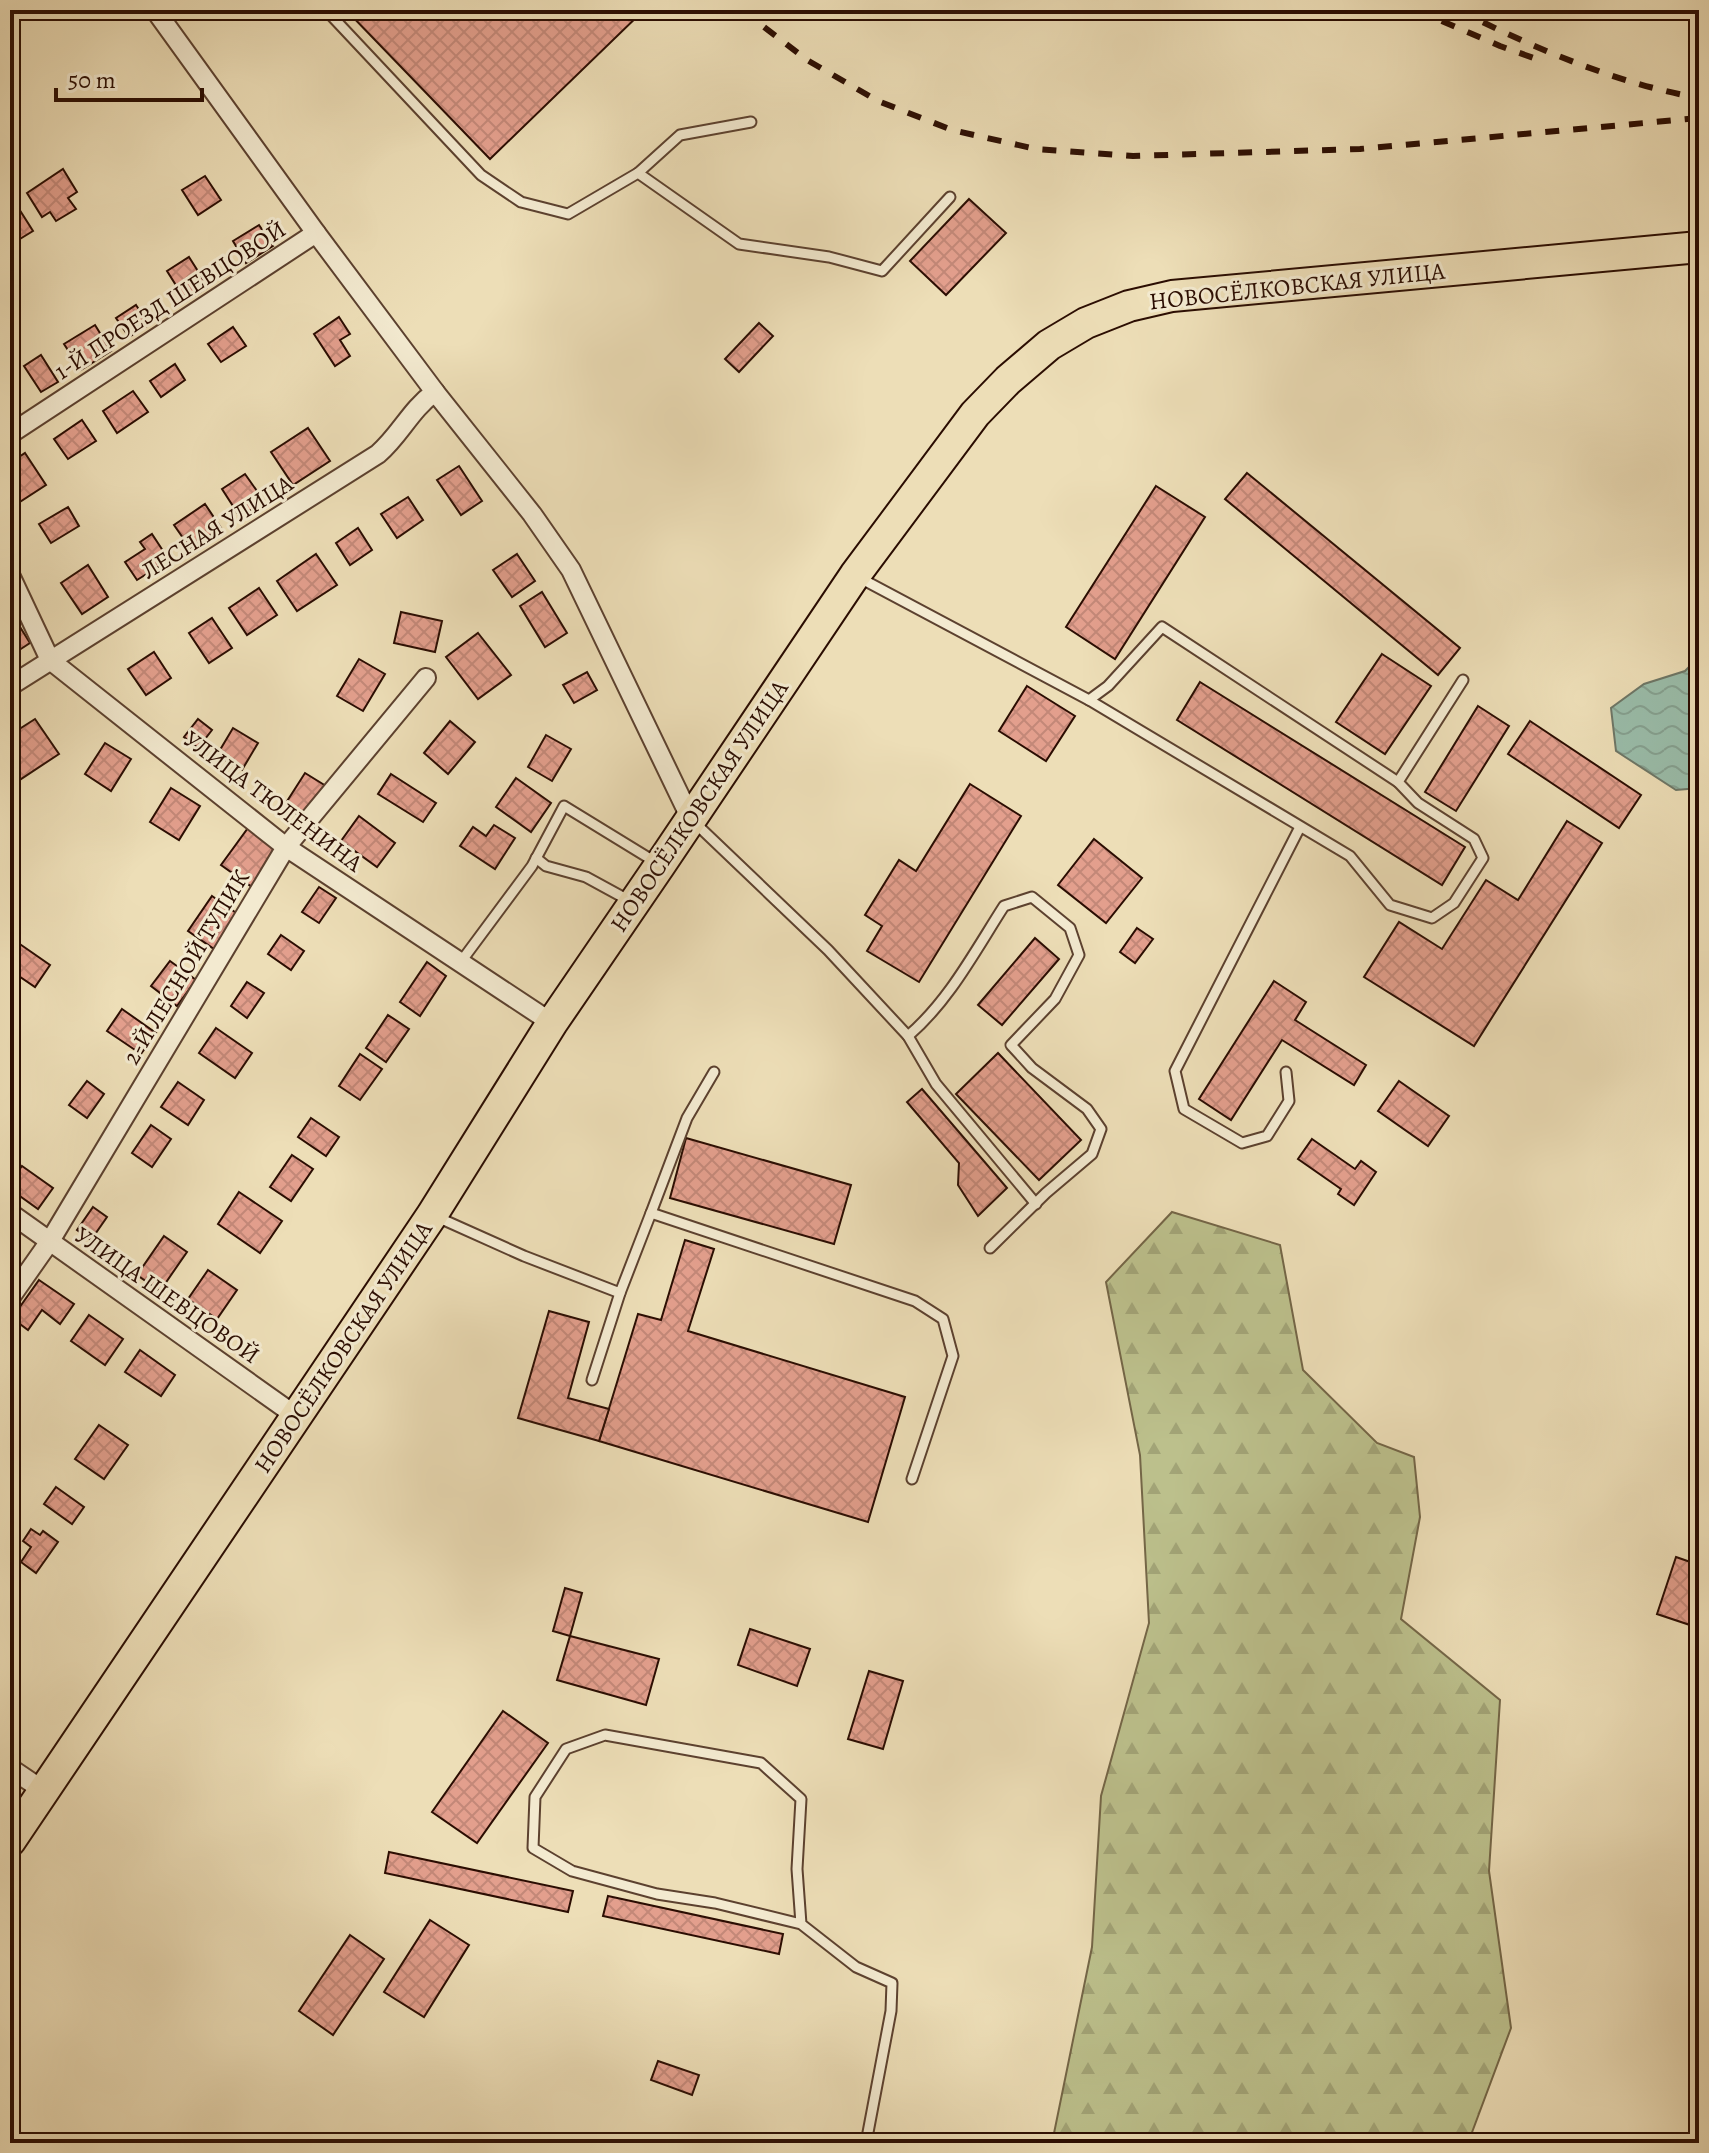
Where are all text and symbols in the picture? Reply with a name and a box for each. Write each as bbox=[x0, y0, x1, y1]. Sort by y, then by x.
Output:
scale bar bbox=[56, 52, 202, 102]
text: 50 m bbox=[68, 64, 116, 96]
street label: 1-Й ПРОЕЗД ШЕВЦОВОЙ bbox=[48, 213, 292, 387]
street label: НОВОСЁЛКОВСКАЯ УЛИЦА bbox=[1147, 254, 1448, 317]
street label: ЛЕСНАЯ УЛИЦА bbox=[135, 467, 300, 587]
street label: НОВОСЁЛКОВСКАЯ УЛИЦА bbox=[603, 673, 796, 938]
street label: УЛИЦА ТЮЛЕНИНА bbox=[177, 723, 370, 880]
street label: 2-Й ЛЕСНОЙ ТУПИК bbox=[115, 863, 257, 1070]
street label: НОВОСЁЛКОВСКАЯ УЛИЦА bbox=[247, 1214, 440, 1479]
street label: УЛИЦА ШЕВЦОВОЙ bbox=[68, 1219, 266, 1371]

